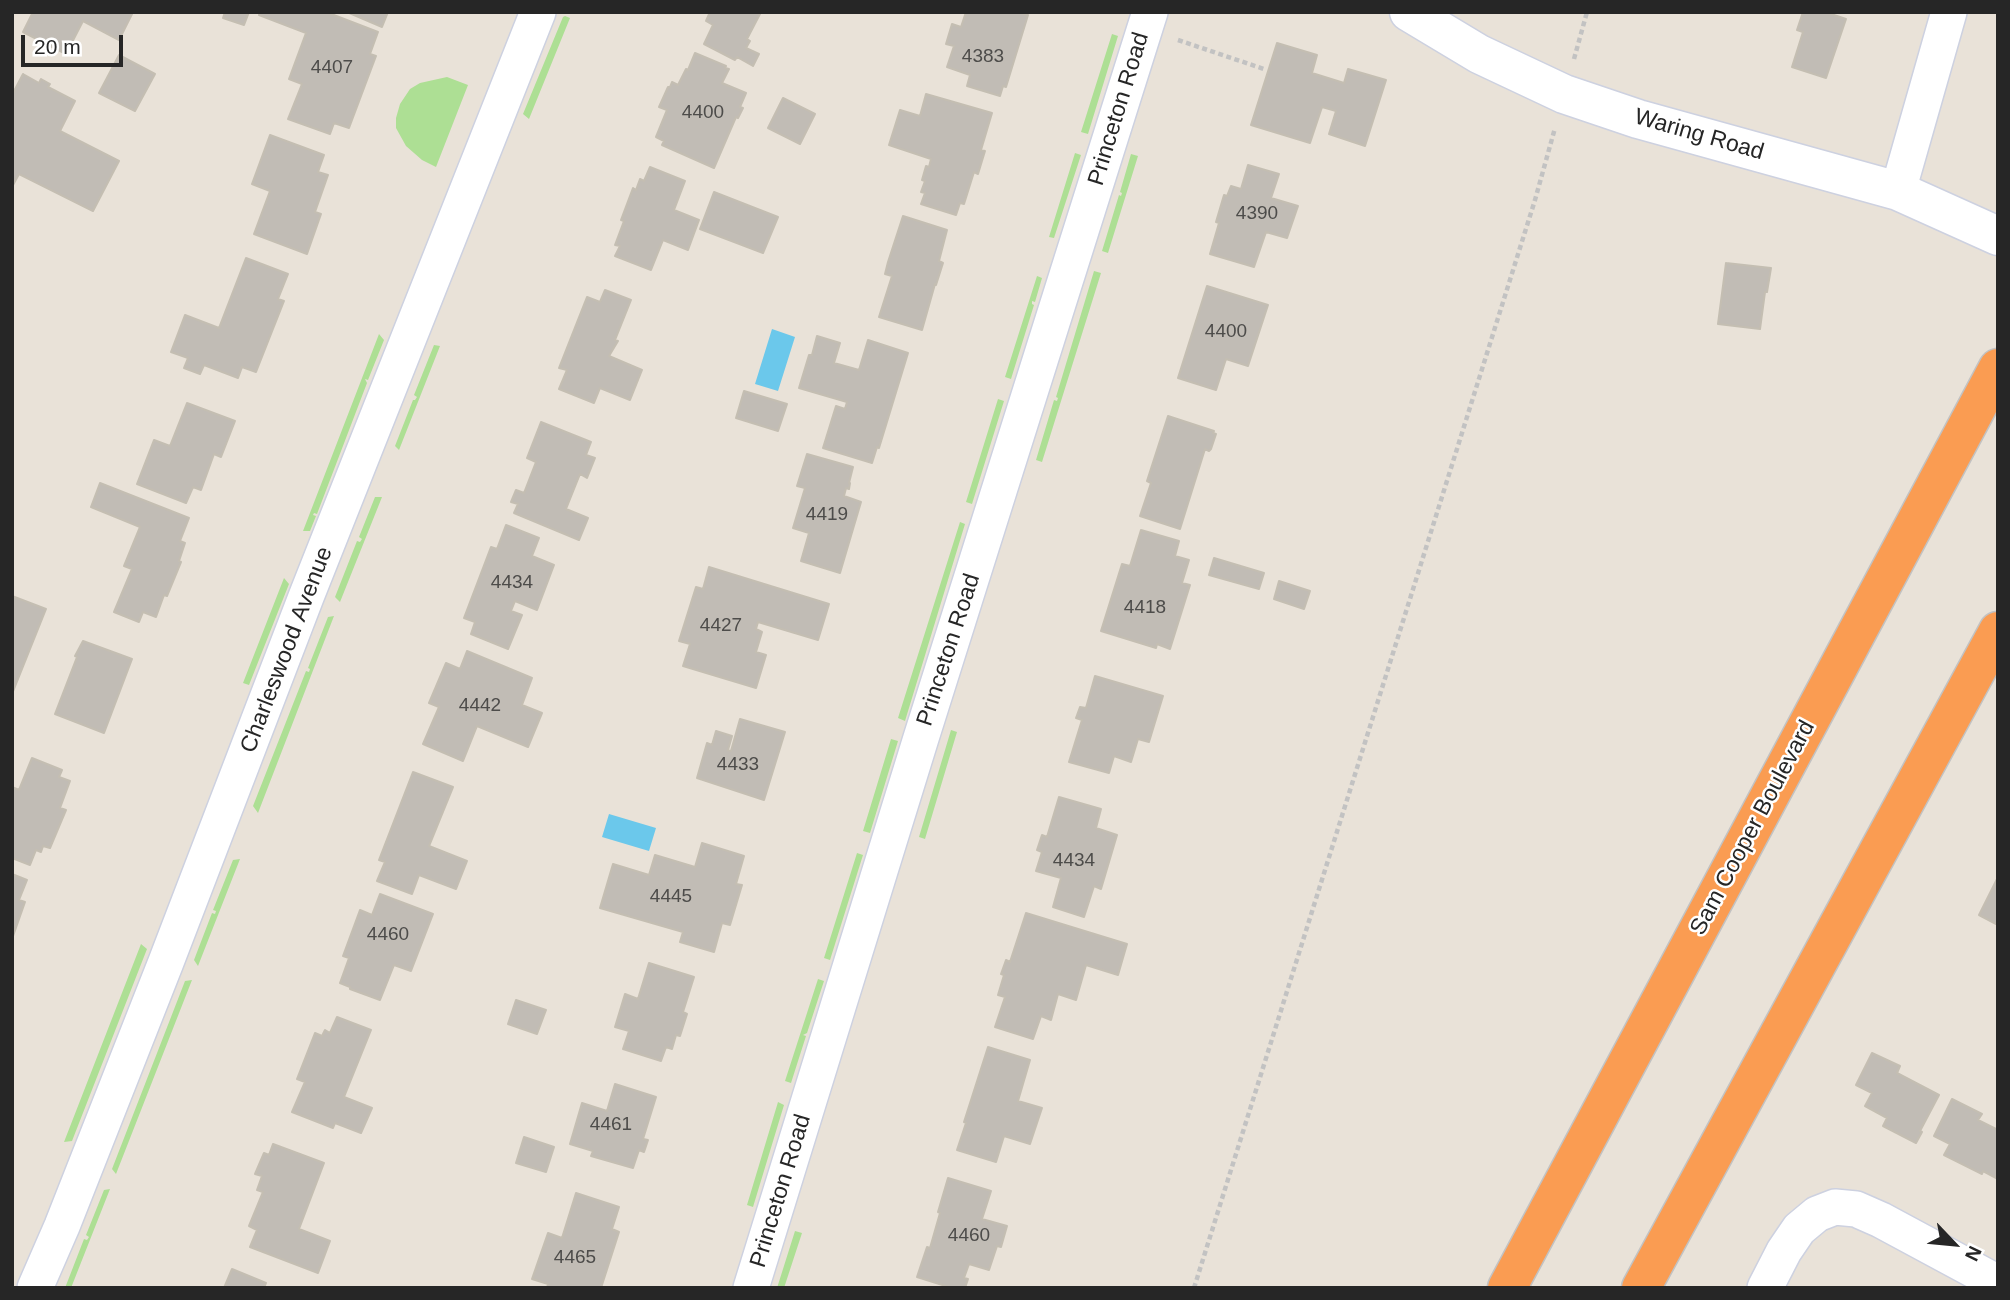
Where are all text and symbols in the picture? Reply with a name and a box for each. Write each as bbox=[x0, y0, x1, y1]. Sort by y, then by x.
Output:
scale bar bbox=[24, 21, 126, 65]
street label: Princeton Road bbox=[1083, 29, 1155, 189]
text: 20 m bbox=[34, 35, 81, 58]
house number: 4383 bbox=[962, 46, 1004, 68]
house number: 4407 bbox=[311, 57, 353, 79]
house number: 4400 bbox=[682, 102, 724, 124]
street label: Waring Road bbox=[1631, 103, 1767, 167]
house number: 4390 bbox=[1236, 203, 1278, 225]
house number: 4400 bbox=[1205, 321, 1247, 343]
house number: 4419 bbox=[806, 504, 848, 526]
street label: Charleswood Avenue bbox=[235, 543, 339, 757]
street label: Princeton Road bbox=[911, 570, 987, 730]
house number: 4434 bbox=[491, 572, 533, 594]
house number: 4418 bbox=[1124, 597, 1166, 619]
house number: 4427 bbox=[700, 615, 742, 637]
house number: 4442 bbox=[459, 695, 501, 717]
street label: Sam Cooper Boulevard bbox=[1685, 716, 1821, 940]
house number: 4433 bbox=[717, 754, 759, 776]
house number: 4434 bbox=[1053, 850, 1095, 872]
house number: 4445 bbox=[650, 886, 692, 908]
house number: 4460 bbox=[367, 924, 409, 946]
street label: Princeton Road bbox=[745, 1111, 817, 1271]
house number: 4461 bbox=[590, 1114, 632, 1136]
north arrow bbox=[1919, 1209, 1989, 1279]
house number: 4460 bbox=[948, 1225, 990, 1247]
text: N bbox=[1961, 1243, 1986, 1264]
house number: 4465 bbox=[554, 1247, 596, 1269]

